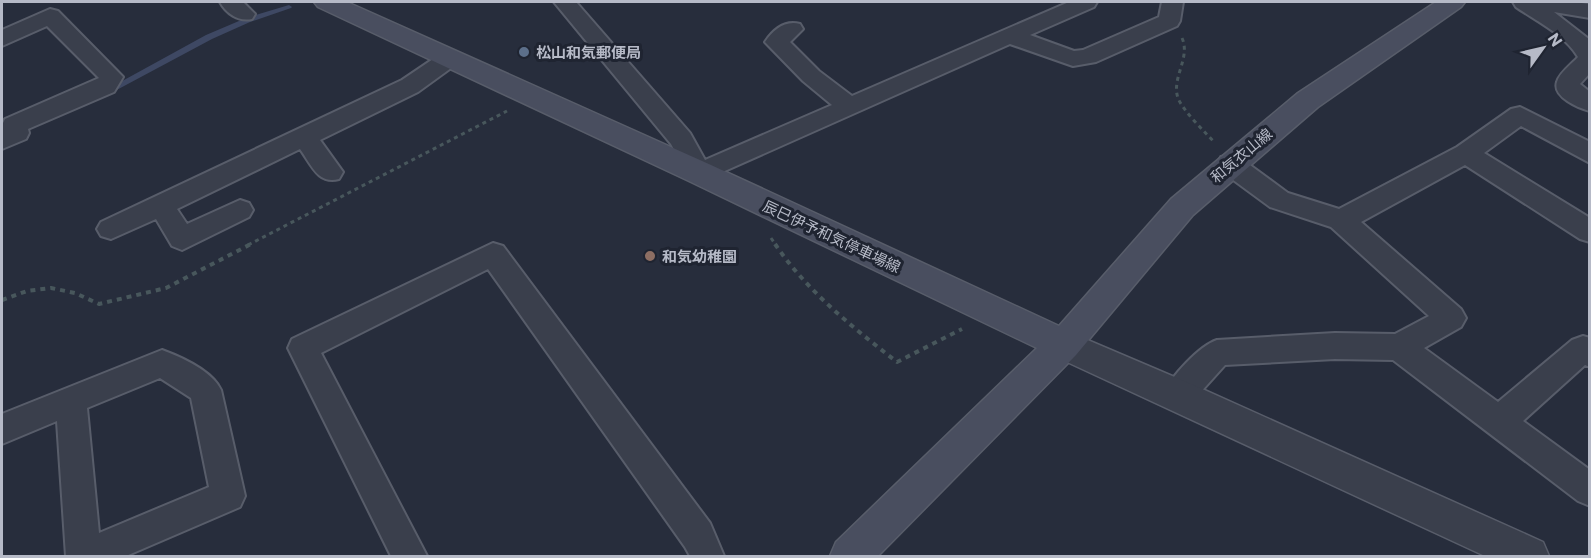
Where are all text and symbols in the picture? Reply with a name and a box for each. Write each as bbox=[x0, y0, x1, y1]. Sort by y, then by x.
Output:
north arrow bbox=[1513, 18, 1573, 78]
text: N bbox=[1545, 29, 1567, 50]
place label: 松山和気郵便局 bbox=[536, 43, 641, 61]
marker: 松山和気郵便局 bbox=[517, 45, 531, 59]
street label: 和気衣山線 bbox=[1206, 124, 1276, 186]
street label: 辰巳伊予和気停車場線 bbox=[760, 196, 904, 276]
place label: 和気幼稚園 bbox=[662, 247, 737, 265]
marker: 和気幼稚園 bbox=[643, 249, 657, 263]

